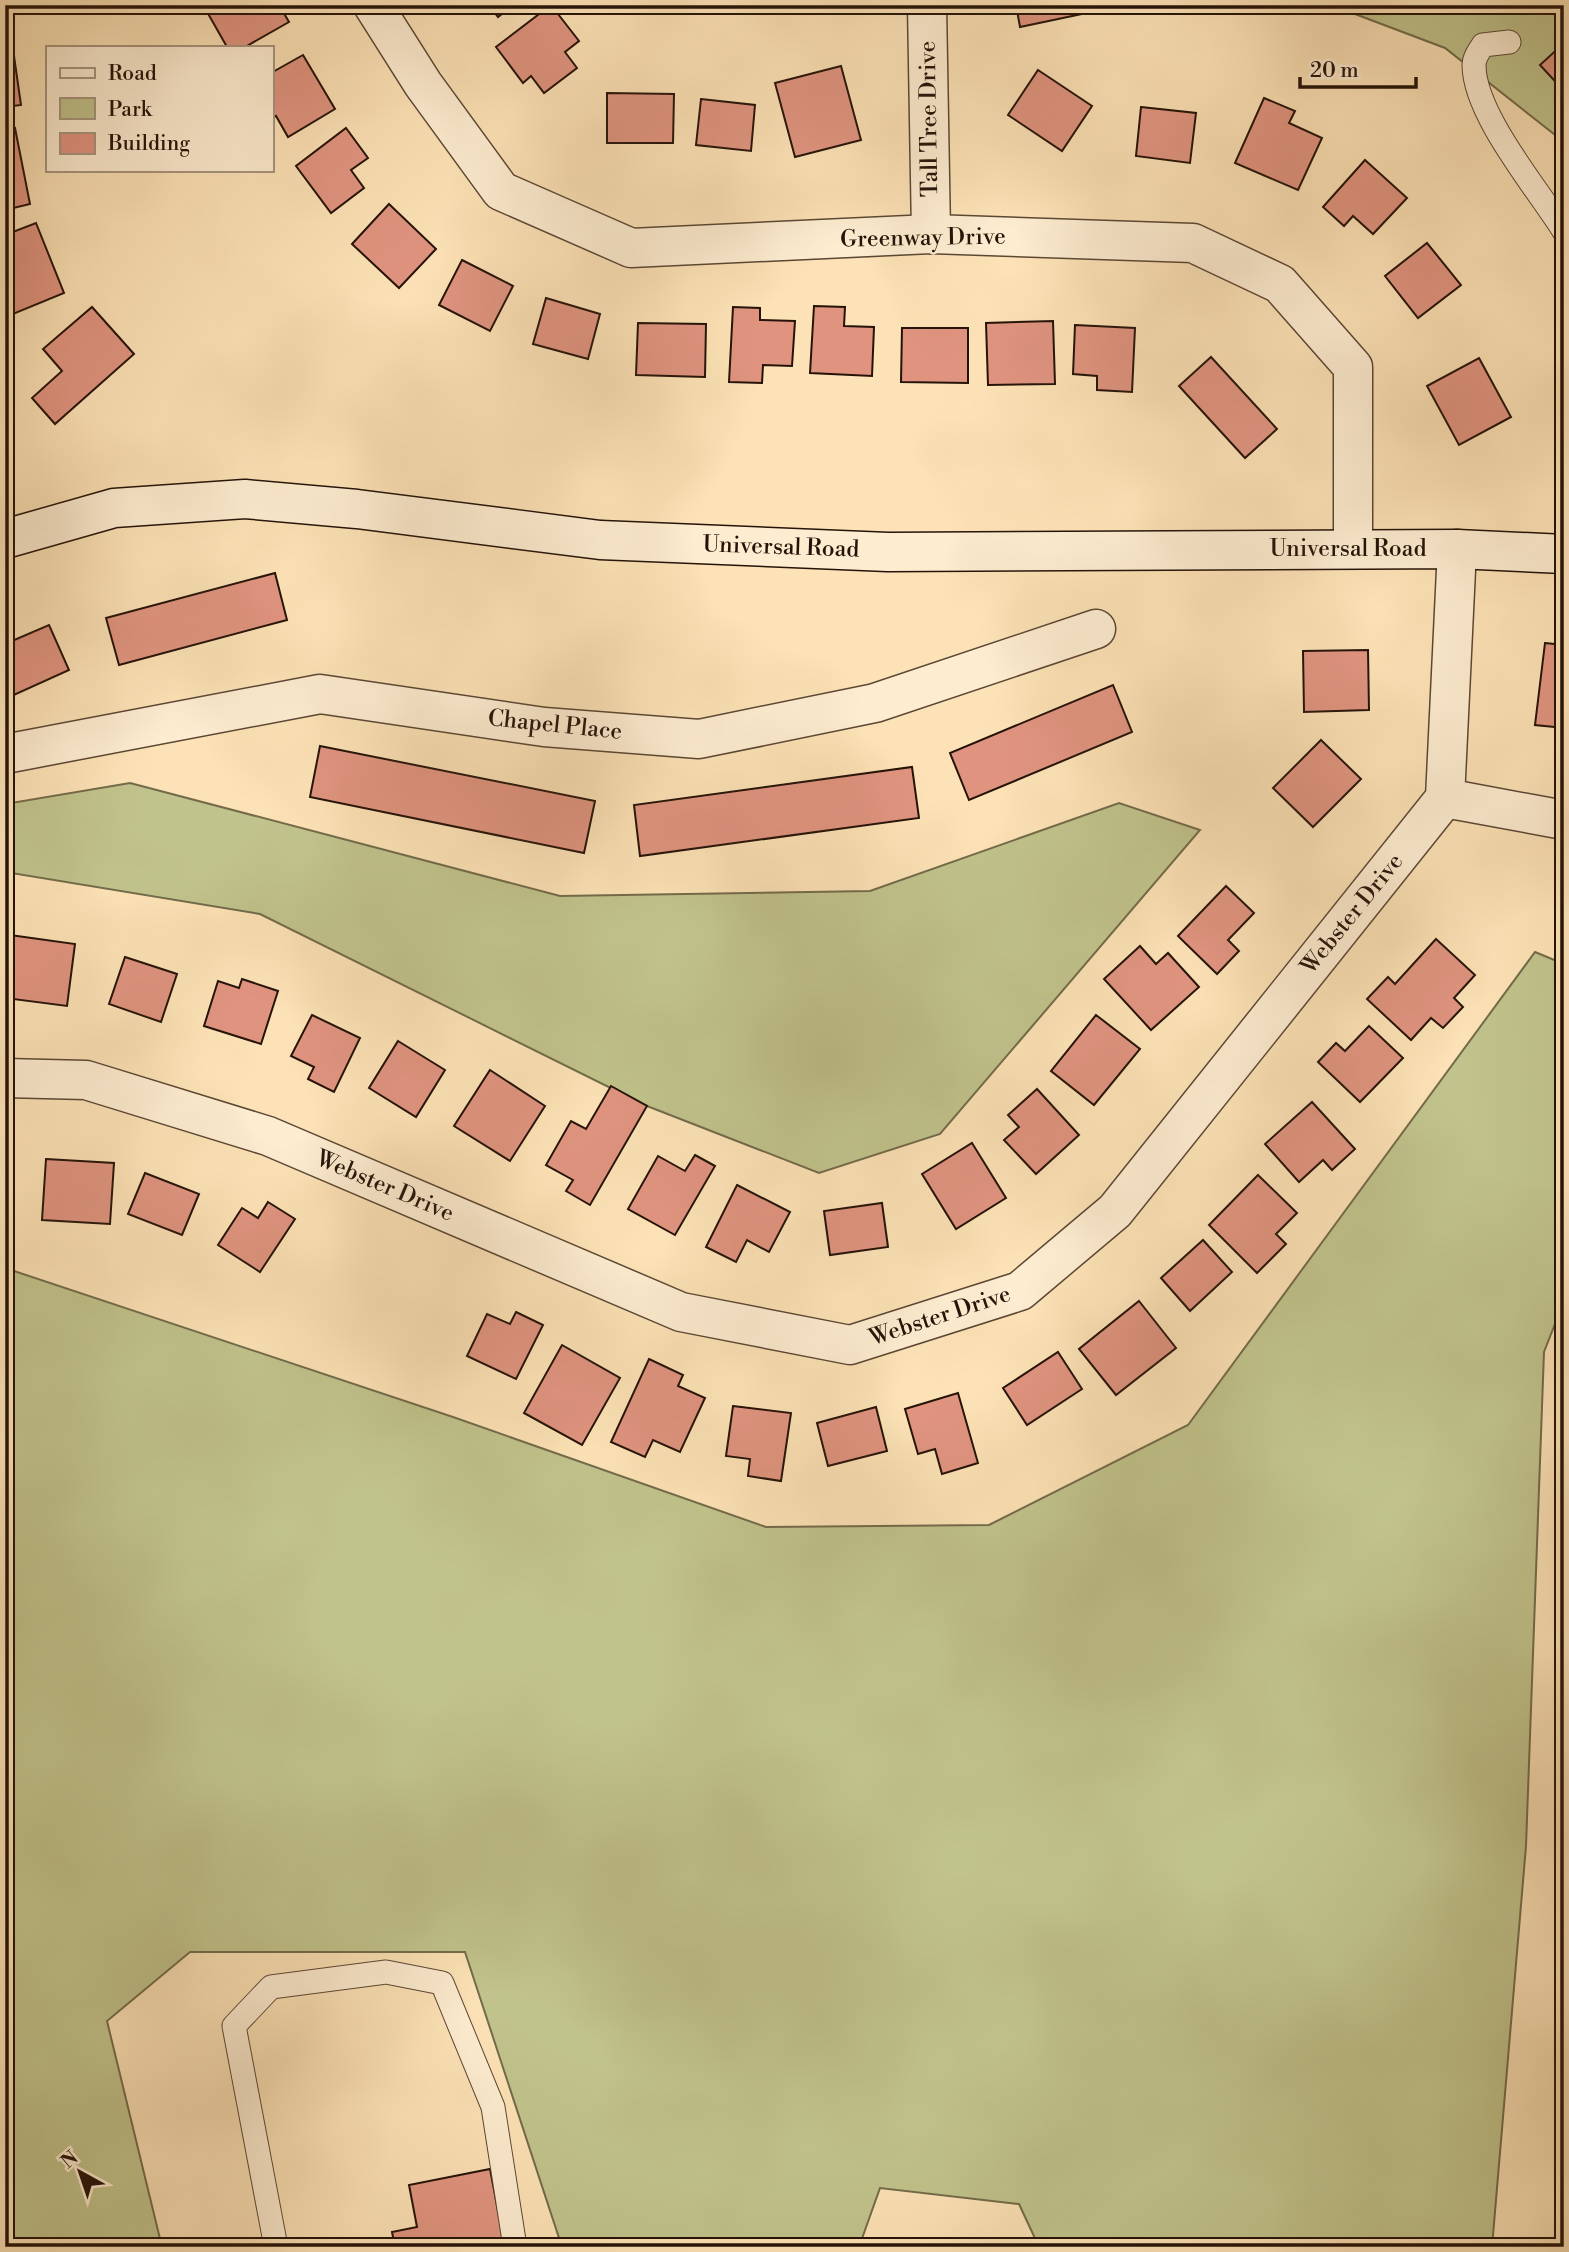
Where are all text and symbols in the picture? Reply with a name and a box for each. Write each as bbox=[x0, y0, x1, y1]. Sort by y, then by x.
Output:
street label: Tall Tree Drive bbox=[914, 41, 944, 197]
legend bbox=[46, 46, 273, 172]
scale bar bbox=[1300, 46, 1415, 90]
text: 20 m bbox=[1310, 58, 1359, 84]
text: Road bbox=[108, 61, 157, 87]
text: Park bbox=[108, 97, 153, 123]
text: Building bbox=[107, 131, 190, 157]
street label: Greenway Drive bbox=[840, 223, 1006, 253]
street label: Universal Road bbox=[702, 530, 860, 564]
street label: Universal Road bbox=[1270, 535, 1426, 563]
street label: Chapel Place bbox=[486, 704, 624, 746]
street label: Webster Drive bbox=[1294, 848, 1409, 981]
street label: Webster Drive bbox=[311, 1144, 458, 1228]
street label: Webster Drive bbox=[865, 1280, 1014, 1352]
north arrow bbox=[46, 2136, 116, 2206]
text: N bbox=[56, 2146, 83, 2174]

